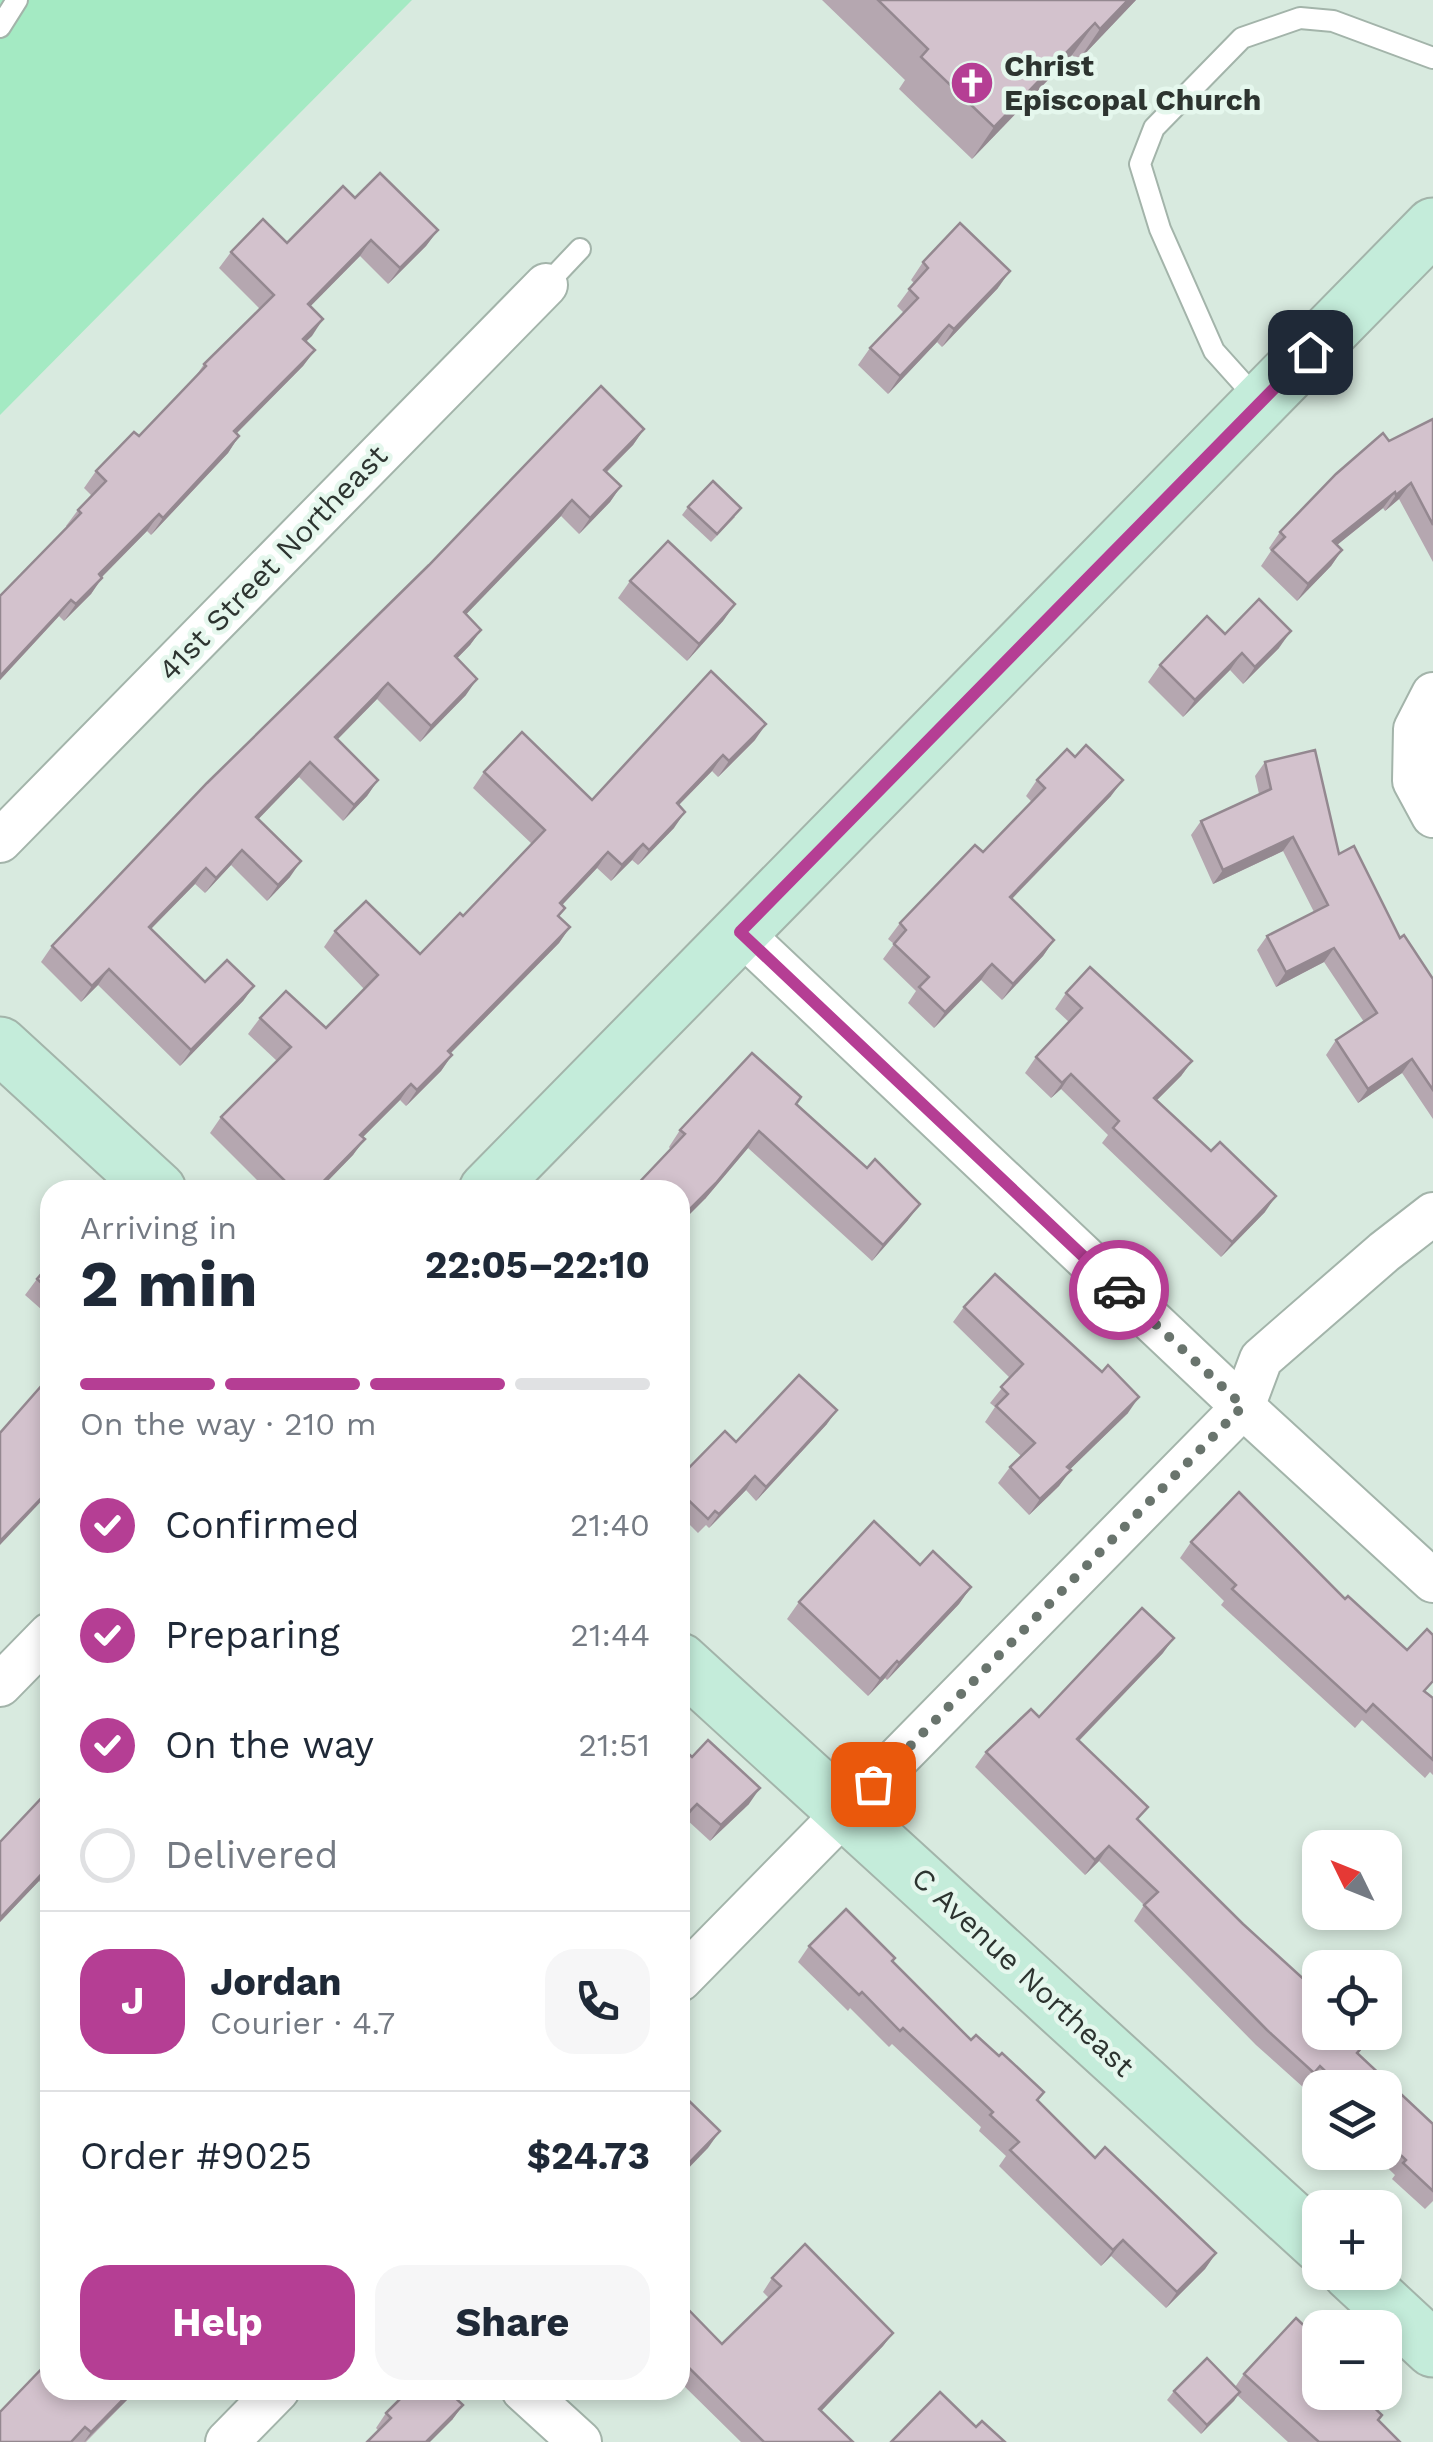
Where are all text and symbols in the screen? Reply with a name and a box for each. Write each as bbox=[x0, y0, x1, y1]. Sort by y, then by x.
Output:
place label: Christ Episcopal Church bbox=[1004, 48, 1261, 117]
church icon: Christ Episcopal Church bbox=[949, 60, 995, 106]
pin bbox=[1268, 310, 1353, 395]
icon: home bbox=[1283, 325, 1338, 380]
street label: 41st Street Northeast bbox=[151, 437, 394, 688]
text: Arriving in bbox=[80, 1209, 237, 1247]
courier bbox=[1069, 1240, 1169, 1340]
text: 22:05–22:10 bbox=[425, 1243, 650, 1287]
text: 2 min bbox=[80, 1246, 258, 1322]
icon: car bbox=[1092, 1263, 1147, 1318]
text: On the way · 210 m bbox=[80, 1405, 377, 1443]
icon: check bbox=[80, 1498, 135, 1553]
text: Confirmed bbox=[165, 1503, 360, 1547]
text: 21:40 bbox=[570, 1506, 650, 1544]
icon: check bbox=[80, 1608, 135, 1663]
text: Preparing bbox=[165, 1613, 340, 1657]
text: 21:44 bbox=[570, 1616, 650, 1654]
icon: check bbox=[80, 1718, 135, 1773]
text: On the way bbox=[165, 1723, 374, 1767]
text: 21:51 bbox=[578, 1726, 650, 1764]
pin bbox=[831, 1742, 916, 1827]
icon: bag bbox=[846, 1757, 901, 1812]
north arrow bbox=[1302, 1830, 1402, 1930]
map controls bbox=[1302, 1830, 1402, 2410]
text: Delivered bbox=[165, 1833, 338, 1877]
street label: C Avenue Northeast bbox=[905, 1860, 1142, 2084]
button: phone bbox=[545, 1949, 650, 2054]
button: locate bbox=[1302, 1950, 1402, 2050]
text: Jordan bbox=[210, 1960, 342, 2004]
text: J bbox=[121, 1979, 144, 2023]
text: Courier · 4.7 bbox=[210, 2004, 395, 2042]
button: layers bbox=[1302, 2070, 1402, 2170]
text: Order #9025 bbox=[80, 2134, 312, 2178]
text: $24.73 bbox=[527, 2134, 650, 2178]
button: + bbox=[1302, 2190, 1402, 2290]
button: Help bbox=[80, 2265, 355, 2380]
button: Share bbox=[375, 2265, 650, 2380]
button: − bbox=[1302, 2310, 1402, 2410]

